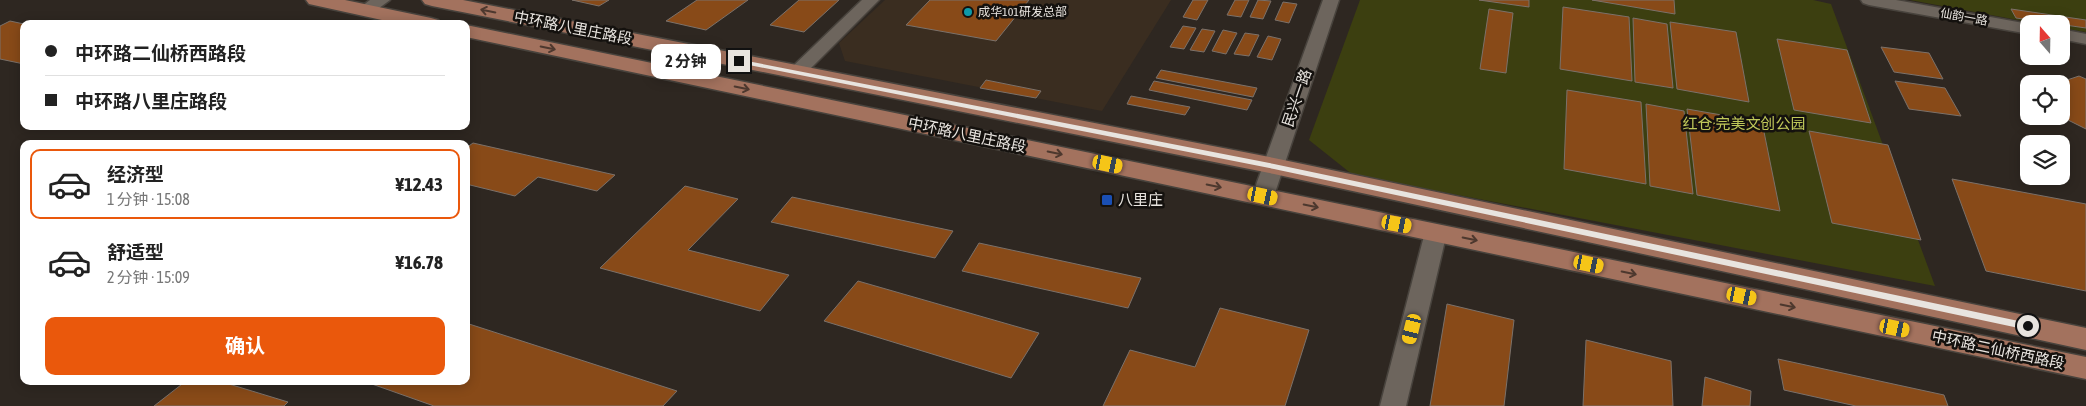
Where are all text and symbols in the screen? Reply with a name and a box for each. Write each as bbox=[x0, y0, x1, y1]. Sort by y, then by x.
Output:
place label: 成华101研发总部 bbox=[978, 5, 1067, 19]
one-way arrow bbox=[480, 6, 496, 15]
marker: 成华101研发总部 bbox=[962, 6, 974, 18]
street label: 仙韵一路 bbox=[1939, 6, 1989, 28]
street label: 中环路八里庄路段 bbox=[513, 8, 634, 47]
north arrow bbox=[2020, 15, 2070, 65]
map controls bbox=[2020, 15, 2070, 185]
text: 中环路二仙桥西路段 bbox=[75, 42, 246, 64]
one-way arrow bbox=[540, 44, 556, 53]
callout: 2 分钟 bbox=[652, 44, 722, 78]
route end bbox=[728, 50, 750, 72]
text: 2 分钟 bbox=[665, 52, 707, 70]
street label: 民兴一路 bbox=[1279, 67, 1314, 129]
button: locate bbox=[2020, 75, 2070, 125]
one-way arrow bbox=[733, 84, 749, 93]
text: 中环路八里庄路段 bbox=[75, 90, 227, 112]
street label: 中环路八里庄路段 bbox=[907, 114, 1028, 155]
park label: 红仓·完美文创公园 bbox=[1682, 115, 1806, 132]
button: layers bbox=[2020, 135, 2070, 185]
one-way arrow bbox=[1047, 149, 1063, 158]
car bbox=[1091, 154, 1124, 174]
icon: car bbox=[47, 162, 92, 207]
text: 经济型 bbox=[107, 163, 164, 185]
text: ¥12.43 bbox=[395, 173, 443, 195]
one-way arrow bbox=[1206, 182, 1222, 191]
car bbox=[1246, 186, 1279, 206]
text: 1 分钟 · 15:08 bbox=[107, 190, 190, 208]
place label: 八里庄 bbox=[1118, 191, 1163, 208]
marker: 八里庄 bbox=[1100, 193, 1114, 207]
one-way arrow bbox=[1302, 202, 1318, 211]
car bbox=[1380, 214, 1413, 234]
one-way arrow bbox=[1461, 235, 1477, 245]
icon: car bbox=[47, 240, 92, 285]
text: 舒适型 bbox=[107, 241, 164, 263]
text: ¥16.78 bbox=[395, 251, 443, 273]
car bbox=[1572, 254, 1605, 274]
text: 2 分钟 · 15:09 bbox=[107, 268, 190, 286]
one-way arrow bbox=[1621, 268, 1637, 278]
car bbox=[1725, 286, 1758, 306]
one-way arrow bbox=[1780, 302, 1796, 311]
car bbox=[1401, 313, 1422, 345]
route start bbox=[2017, 315, 2039, 337]
button: 确认 bbox=[45, 317, 445, 375]
car bbox=[1878, 318, 1911, 338]
street label: 中环路二仙桥西路段 bbox=[1930, 327, 2066, 372]

